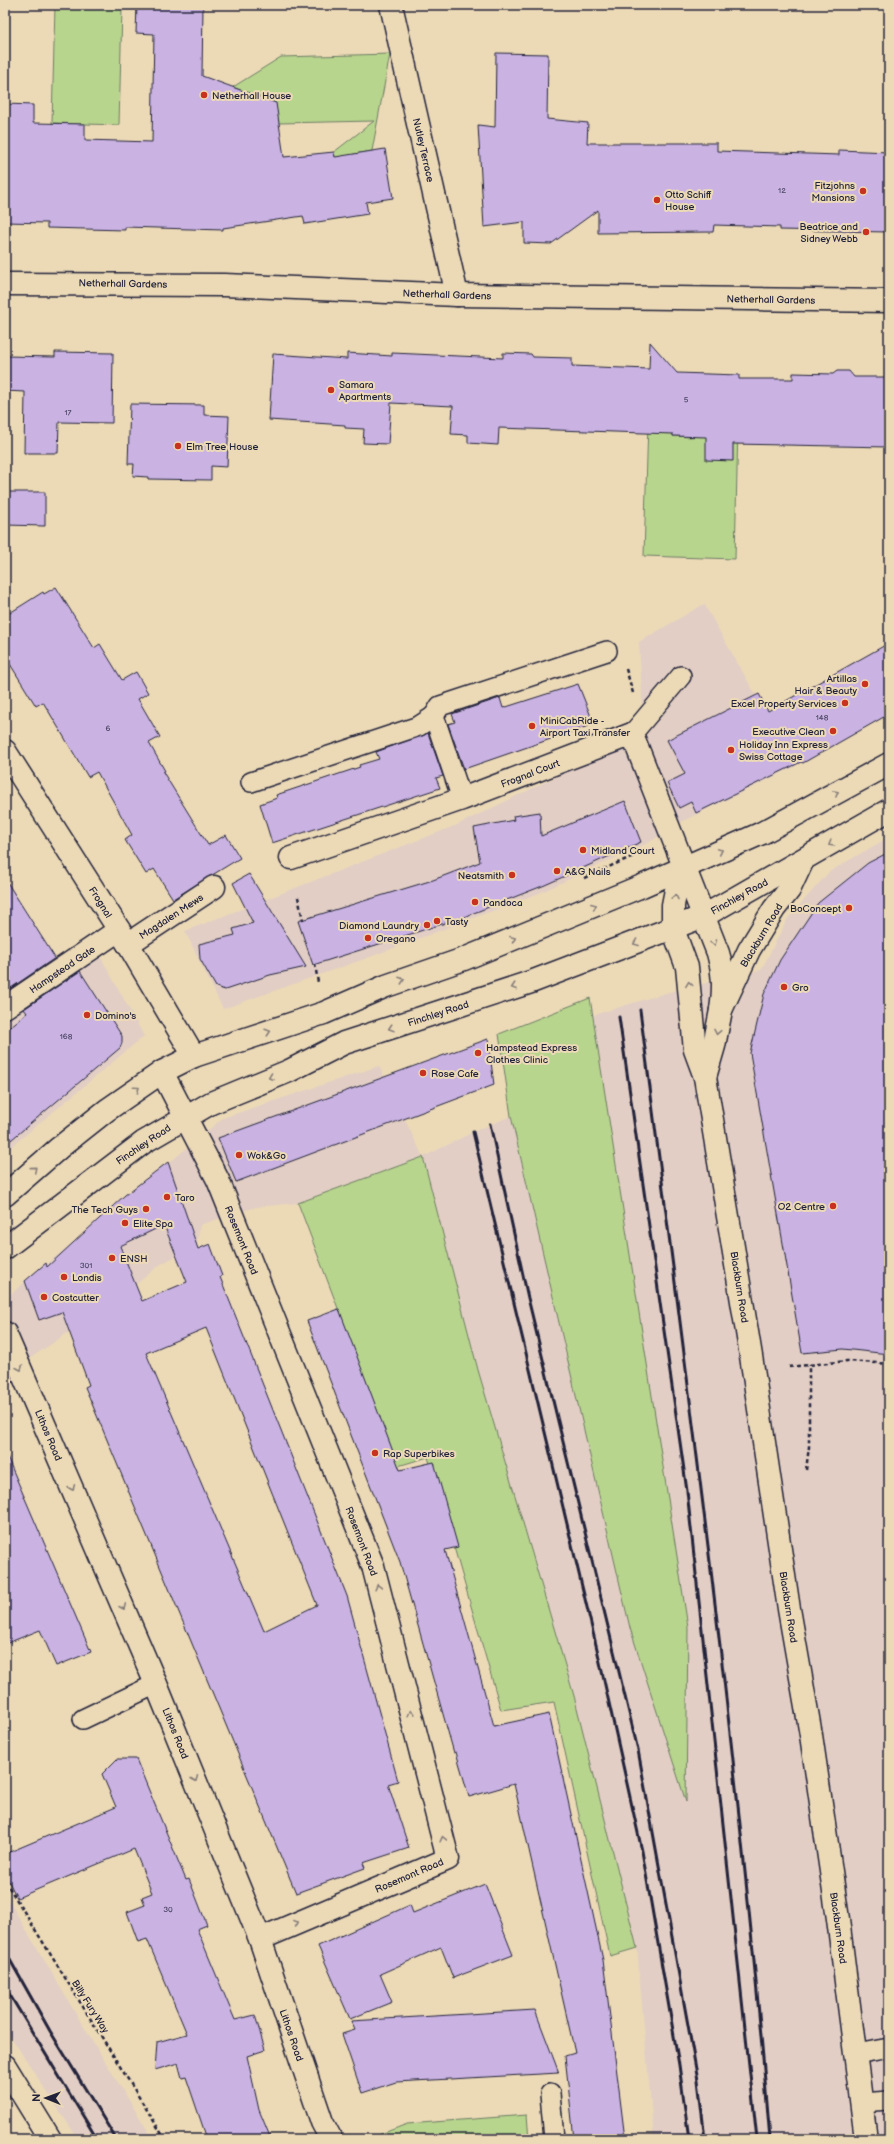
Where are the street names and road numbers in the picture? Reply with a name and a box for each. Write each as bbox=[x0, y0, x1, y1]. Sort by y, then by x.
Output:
street label: Nutley Terrace bbox=[410, 117, 436, 183]
street label: Netherhall Gardens bbox=[79, 277, 168, 291]
street label: Netherhall Gardens bbox=[402, 287, 492, 303]
street label: Netherhall Gardens bbox=[727, 293, 816, 307]
street label: Frognal Court bbox=[499, 757, 562, 791]
street label: Finchley Road bbox=[709, 876, 770, 918]
street label: Frognal bbox=[86, 885, 114, 920]
street label: Magdalen Mews bbox=[137, 892, 206, 942]
street label: Blackburn Road bbox=[738, 901, 786, 970]
street label: Hampstead Gate bbox=[27, 943, 98, 996]
street label: Finchley Road bbox=[406, 998, 471, 1029]
street label: Finchley Road bbox=[114, 1122, 173, 1168]
street label: Rosemont Road bbox=[222, 1204, 260, 1277]
street label: Blackburn Road bbox=[727, 1251, 751, 1324]
street label: Lithos Road bbox=[32, 1408, 64, 1463]
street label: Rosemont Road bbox=[342, 1505, 380, 1578]
street label: Blackburn Road bbox=[776, 1571, 800, 1644]
street label: Lithos Road bbox=[159, 1706, 191, 1761]
street label: Rosemont Road bbox=[373, 1856, 446, 1896]
street label: Blackburn Road bbox=[827, 1892, 849, 1965]
street label: Billy Fury Way bbox=[69, 1978, 112, 2036]
street label: Lithos Road bbox=[277, 2008, 306, 2063]

